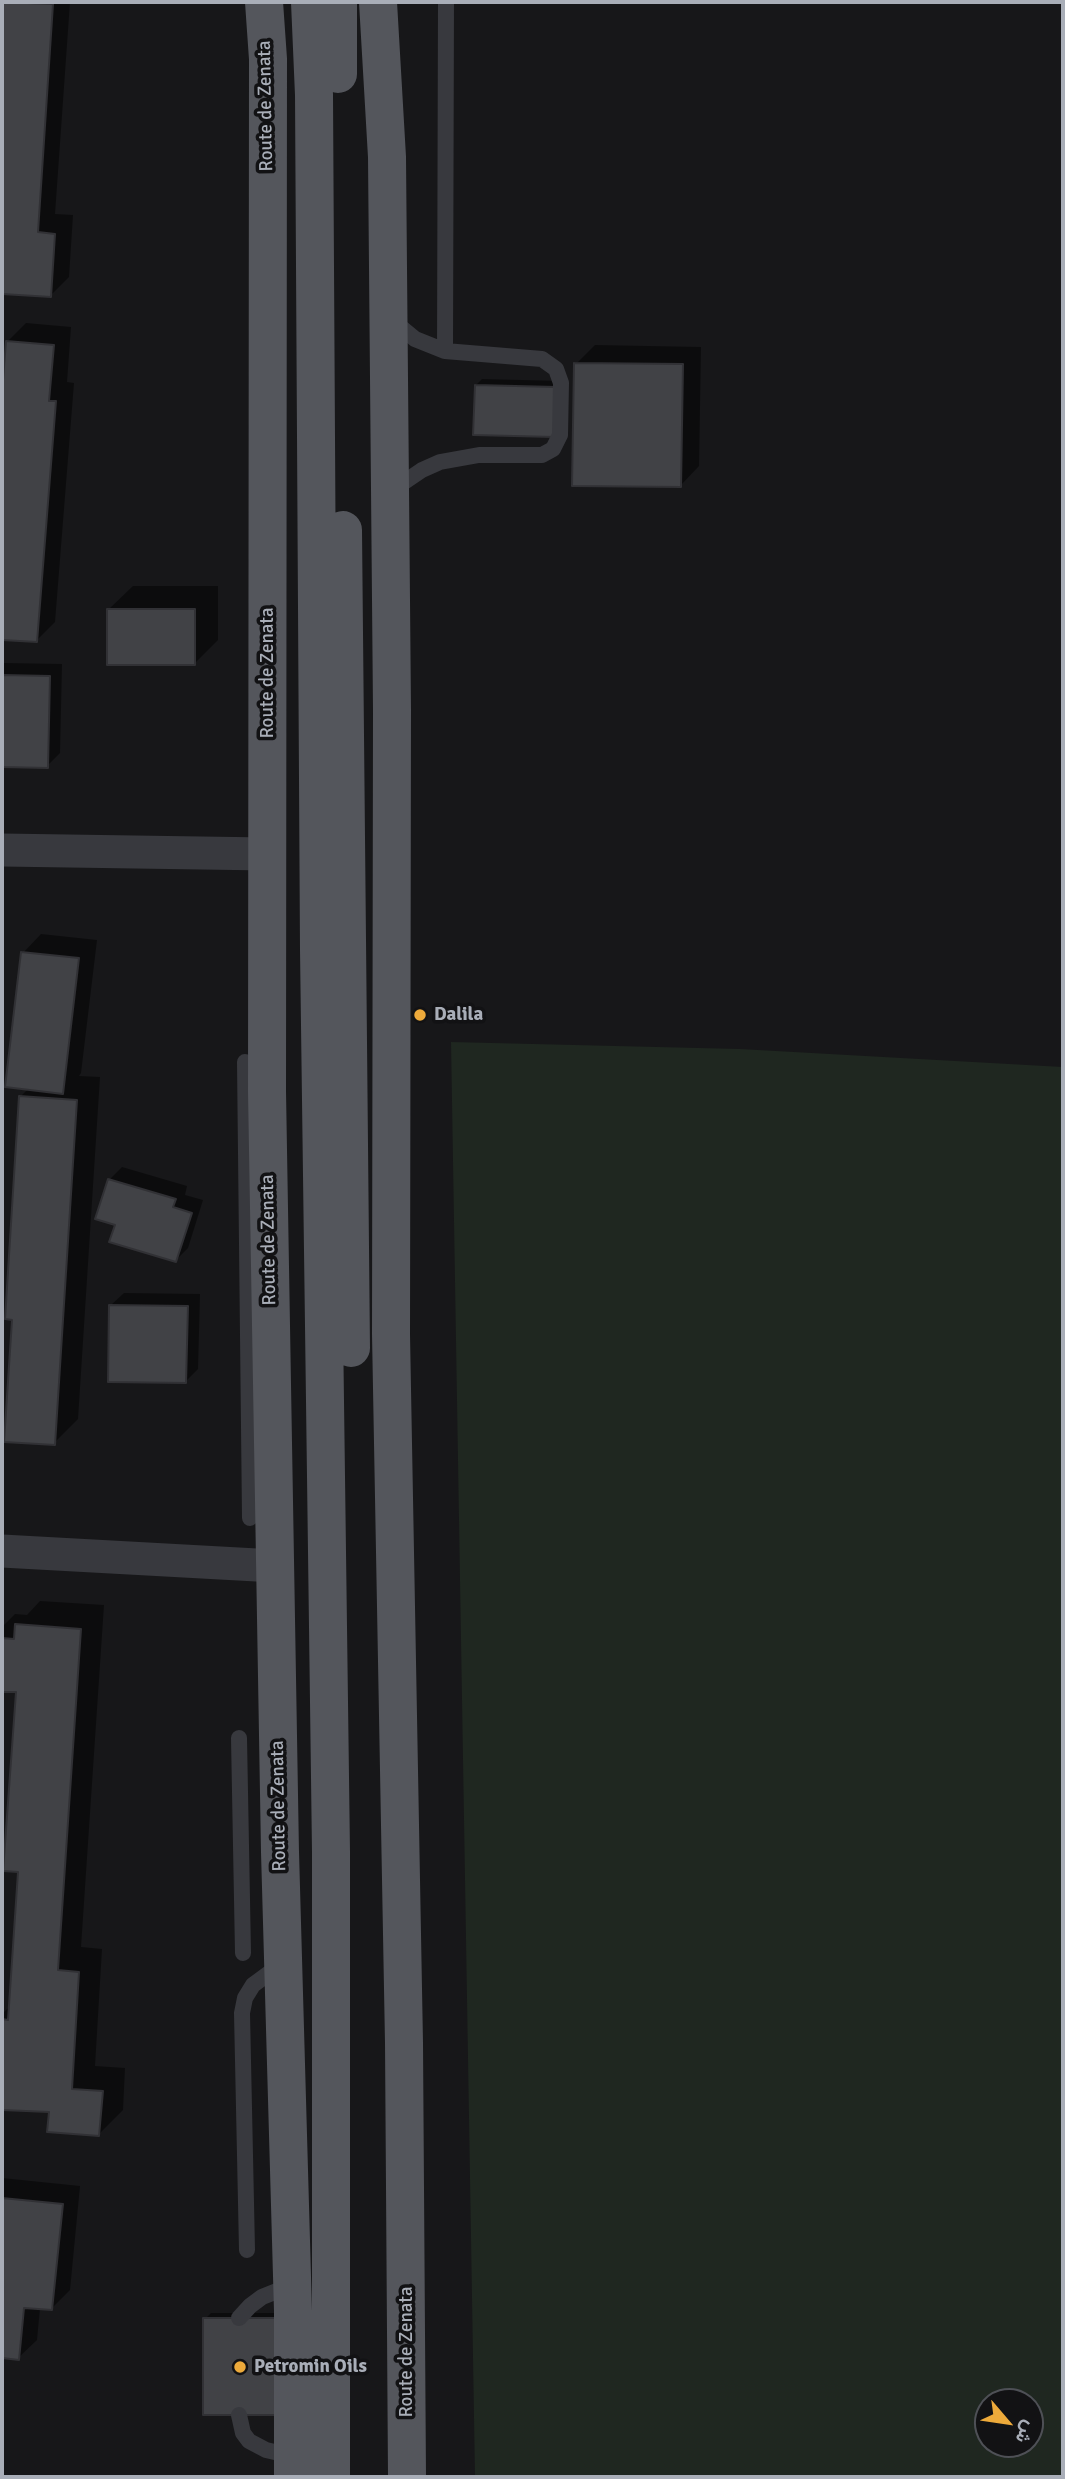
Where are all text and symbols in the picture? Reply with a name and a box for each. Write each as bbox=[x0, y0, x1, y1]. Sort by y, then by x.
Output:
street label: Route de Zenata bbox=[253, 40, 279, 172]
street label: Route de Zenata bbox=[257, 607, 279, 739]
place label: Dalila bbox=[434, 1004, 483, 1026]
marker: Dalila bbox=[412, 1007, 428, 1023]
street label: Route de Zenata bbox=[256, 1174, 282, 1306]
street label: Route de Zenata bbox=[266, 1740, 292, 1872]
street label: Route de Zenata bbox=[396, 2286, 418, 2418]
place label: Petromin Oils bbox=[254, 2356, 367, 2378]
marker: Petromin Oils bbox=[232, 2359, 248, 2375]
north arrow bbox=[974, 2388, 1044, 2458]
text: ش bbox=[1010, 2416, 1042, 2448]

